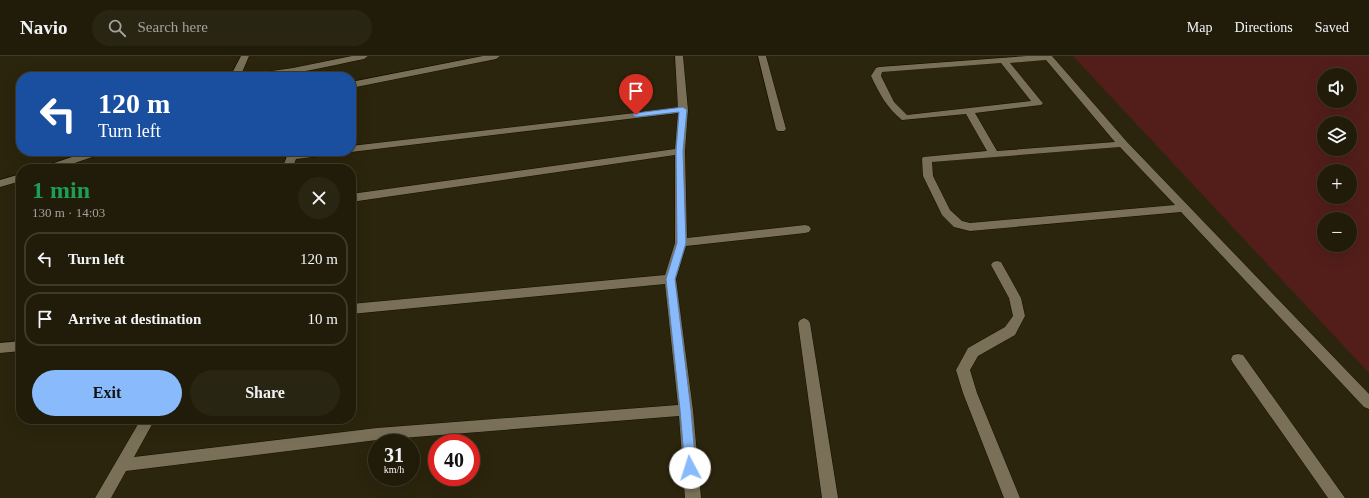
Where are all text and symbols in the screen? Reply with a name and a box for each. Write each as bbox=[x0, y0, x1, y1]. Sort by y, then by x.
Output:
search box bbox=[92, 10, 372, 46]
text: Navio bbox=[20, 17, 68, 38]
icon: search bbox=[106, 17, 128, 39]
text: Search here bbox=[138, 19, 208, 35]
text: Map bbox=[1187, 20, 1212, 35]
text: Directions bbox=[1234, 20, 1293, 35]
text: Saved bbox=[1315, 20, 1349, 35]
map controls bbox=[1317, 68, 1357, 252]
button: sound bbox=[1317, 68, 1357, 108]
pin bbox=[619, 74, 653, 115]
icon: arrive bbox=[625, 80, 647, 102]
icon: left bbox=[32, 88, 84, 140]
text: 120 m bbox=[98, 88, 170, 119]
button: layers bbox=[1317, 116, 1357, 156]
text: Turn left bbox=[98, 121, 161, 141]
button: + bbox=[1317, 164, 1357, 204]
text: 1 min bbox=[32, 177, 90, 203]
button: close bbox=[298, 177, 340, 219]
text: 130 m · 14:03 bbox=[32, 205, 105, 220]
button: − bbox=[1317, 212, 1357, 252]
icon: left bbox=[34, 248, 56, 270]
text: Turn left bbox=[68, 251, 125, 267]
text: 120 m bbox=[300, 251, 338, 267]
icon: arrive bbox=[34, 308, 56, 330]
text: Arrive at destination bbox=[68, 311, 201, 327]
text: 10 m bbox=[308, 311, 338, 327]
button: Exit bbox=[32, 370, 182, 416]
button: Share bbox=[190, 370, 340, 416]
speed limit sign: 40 bbox=[428, 434, 480, 486]
text: 31 bbox=[384, 444, 404, 466]
position arrow bbox=[669, 447, 711, 489]
text: km/h bbox=[384, 464, 404, 475]

